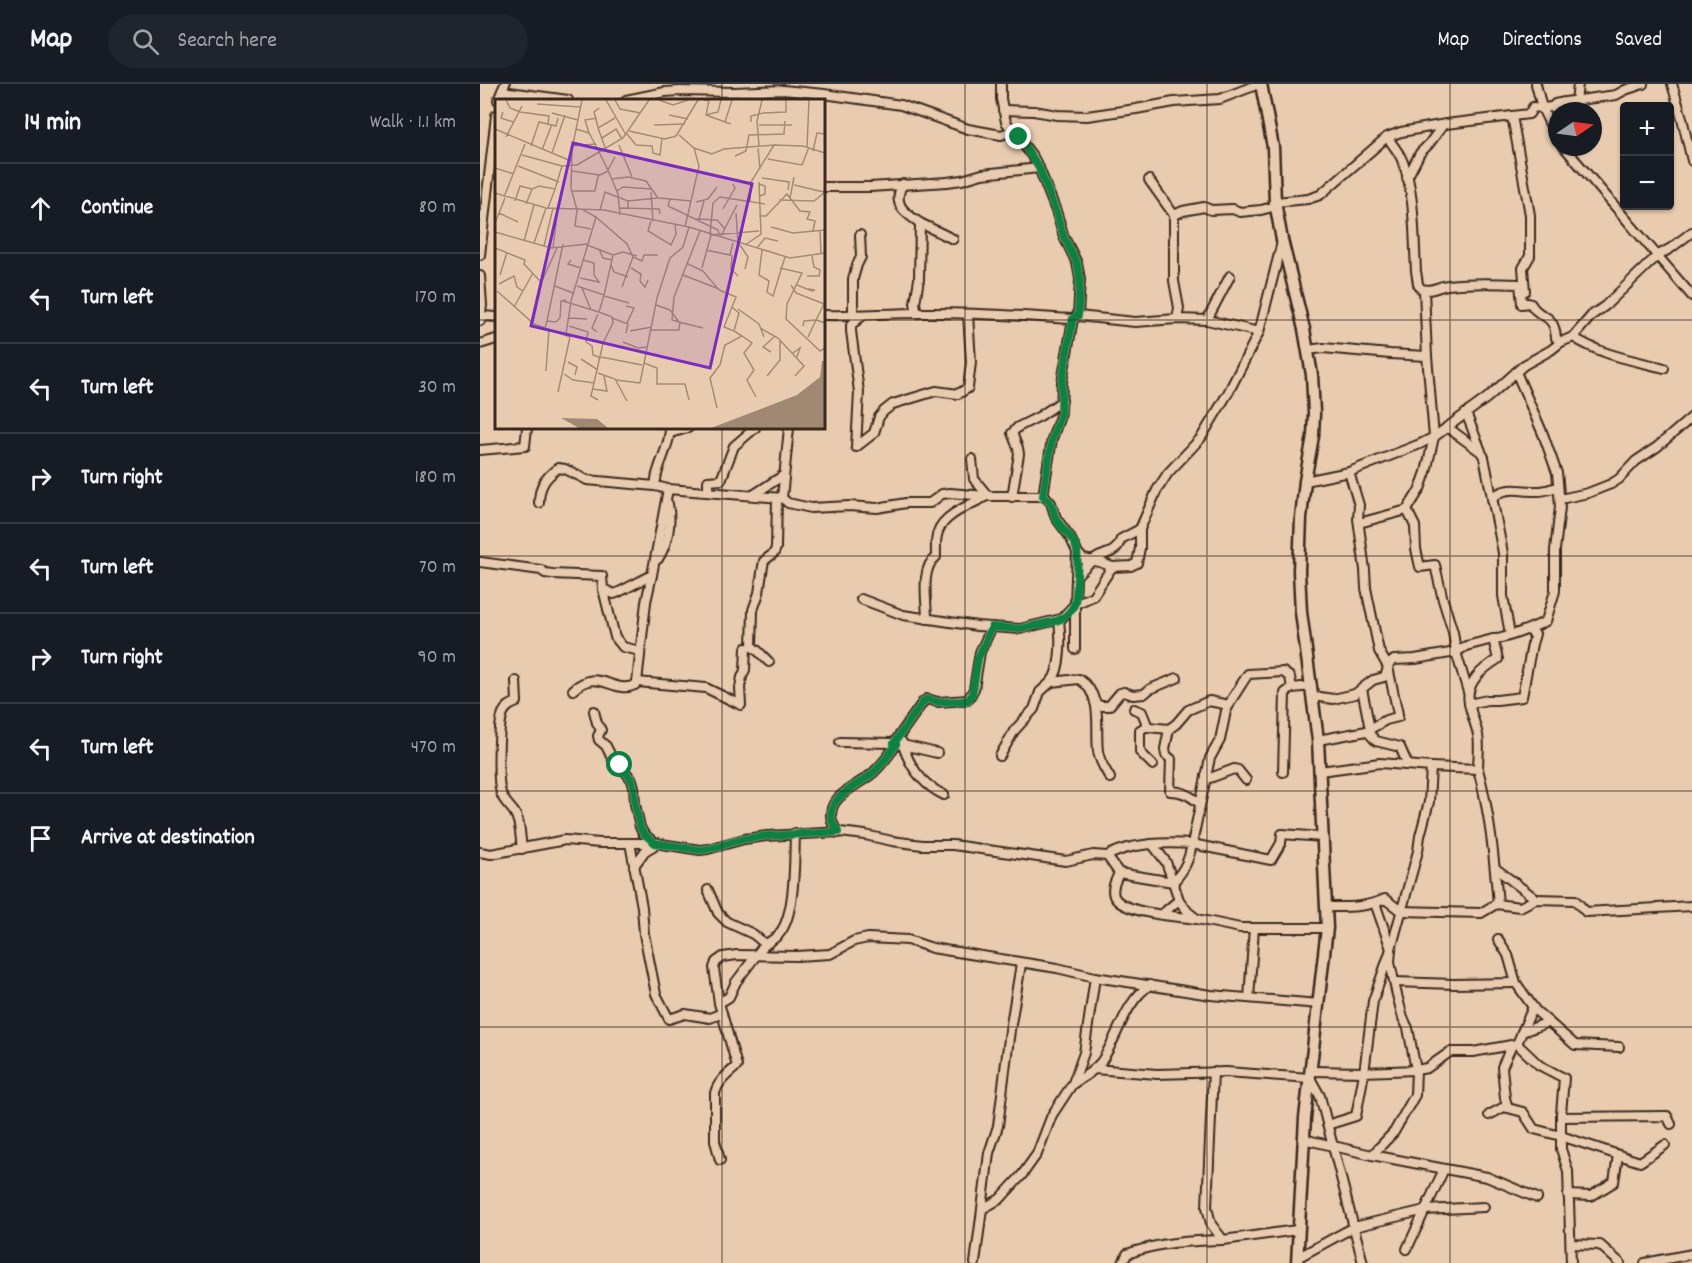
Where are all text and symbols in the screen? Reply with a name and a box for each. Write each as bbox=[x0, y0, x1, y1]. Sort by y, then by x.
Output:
search box bbox=[108, 14, 528, 68]
text: Map bbox=[30, 21, 72, 61]
icon: search bbox=[129, 25, 162, 58]
text: Search here bbox=[177, 26, 277, 57]
text: Map bbox=[1438, 26, 1469, 56]
text: Directions bbox=[1502, 26, 1582, 56]
text: Saved bbox=[1615, 26, 1662, 56]
inset map bbox=[495, 99, 825, 429]
north arrow bbox=[1548, 102, 1602, 156]
map controls bbox=[1620, 102, 1674, 210]
button: + bbox=[1620, 102, 1674, 156]
text: 14 min bbox=[24, 105, 81, 142]
text: Walk · 1.1 km bbox=[370, 109, 456, 137]
route end bbox=[1005, 123, 1031, 149]
button: − bbox=[1620, 156, 1674, 210]
icon: ahead bbox=[24, 192, 57, 225]
text: Continue bbox=[81, 193, 153, 224]
text: 80 m bbox=[419, 194, 456, 222]
icon: left bbox=[24, 282, 57, 315]
text: Turn left bbox=[81, 283, 153, 314]
text: 170 m bbox=[415, 284, 456, 312]
icon: left bbox=[24, 372, 57, 405]
text: Turn left bbox=[81, 373, 153, 404]
text: 30 m bbox=[418, 374, 456, 402]
icon: right bbox=[24, 462, 57, 495]
text: Turn right bbox=[81, 463, 163, 494]
text: 180 m bbox=[414, 464, 456, 492]
icon: left bbox=[24, 552, 57, 585]
text: Turn left bbox=[81, 553, 153, 584]
text: 70 m bbox=[419, 554, 456, 582]
icon: right bbox=[24, 642, 57, 675]
text: Turn right bbox=[81, 643, 163, 674]
text: 90 m bbox=[418, 644, 456, 672]
icon: left bbox=[24, 732, 57, 765]
text: Turn left bbox=[81, 733, 153, 764]
text: 470 m bbox=[411, 734, 456, 762]
route start bbox=[606, 751, 632, 777]
icon: arrive bbox=[24, 822, 57, 855]
text: Arrive at destination bbox=[81, 823, 255, 854]

